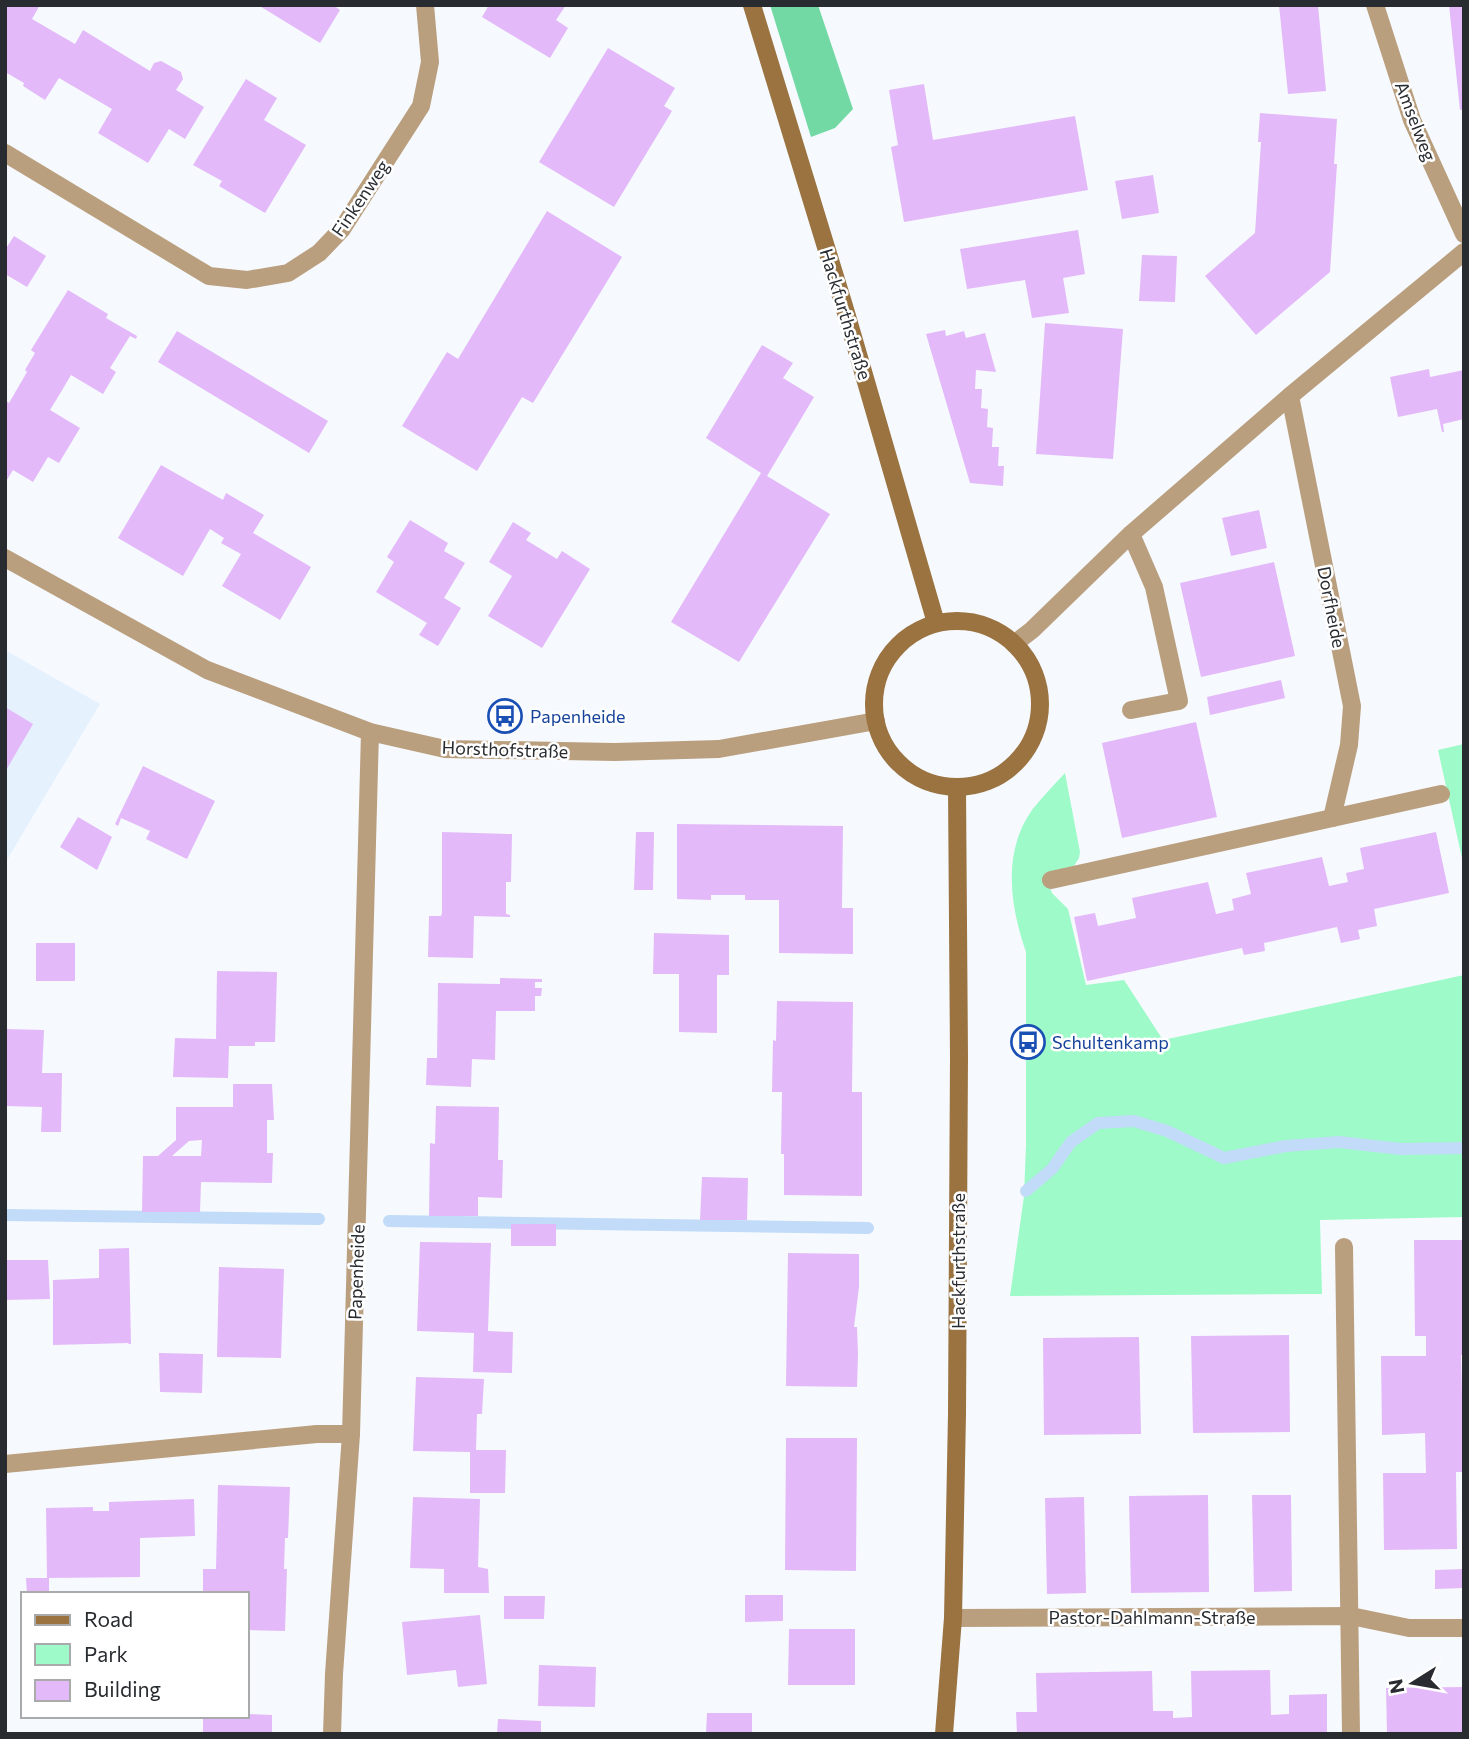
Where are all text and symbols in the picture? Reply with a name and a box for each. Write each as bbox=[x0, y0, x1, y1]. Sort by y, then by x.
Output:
street label: Amselweg bbox=[1391, 78, 1441, 164]
street label: Finkenweg bbox=[326, 155, 394, 240]
street label: Hackfurthstraße bbox=[816, 246, 876, 382]
street label: Dorfheide bbox=[1313, 564, 1351, 650]
bus stop icon: Papenheide bbox=[486, 697, 524, 735]
place label: Papenheide bbox=[530, 705, 626, 727]
street label: Horsthofstraße bbox=[441, 736, 569, 762]
bus stop icon: Schultenkamp bbox=[1009, 1023, 1047, 1061]
place label: Schultenkamp bbox=[1052, 1031, 1169, 1053]
street label: Hackfurthstraße bbox=[947, 1193, 969, 1329]
street label: Papenheide bbox=[343, 1224, 369, 1320]
legend bbox=[21, 1592, 248, 1718]
text: Road bbox=[84, 1606, 133, 1631]
street label: Pastor-Dahlmann-Straße bbox=[1048, 1606, 1256, 1628]
text: Park bbox=[84, 1641, 128, 1666]
north arrow bbox=[1378, 1648, 1448, 1718]
text: Building bbox=[84, 1676, 161, 1701]
text: N bbox=[1383, 1677, 1408, 1696]

